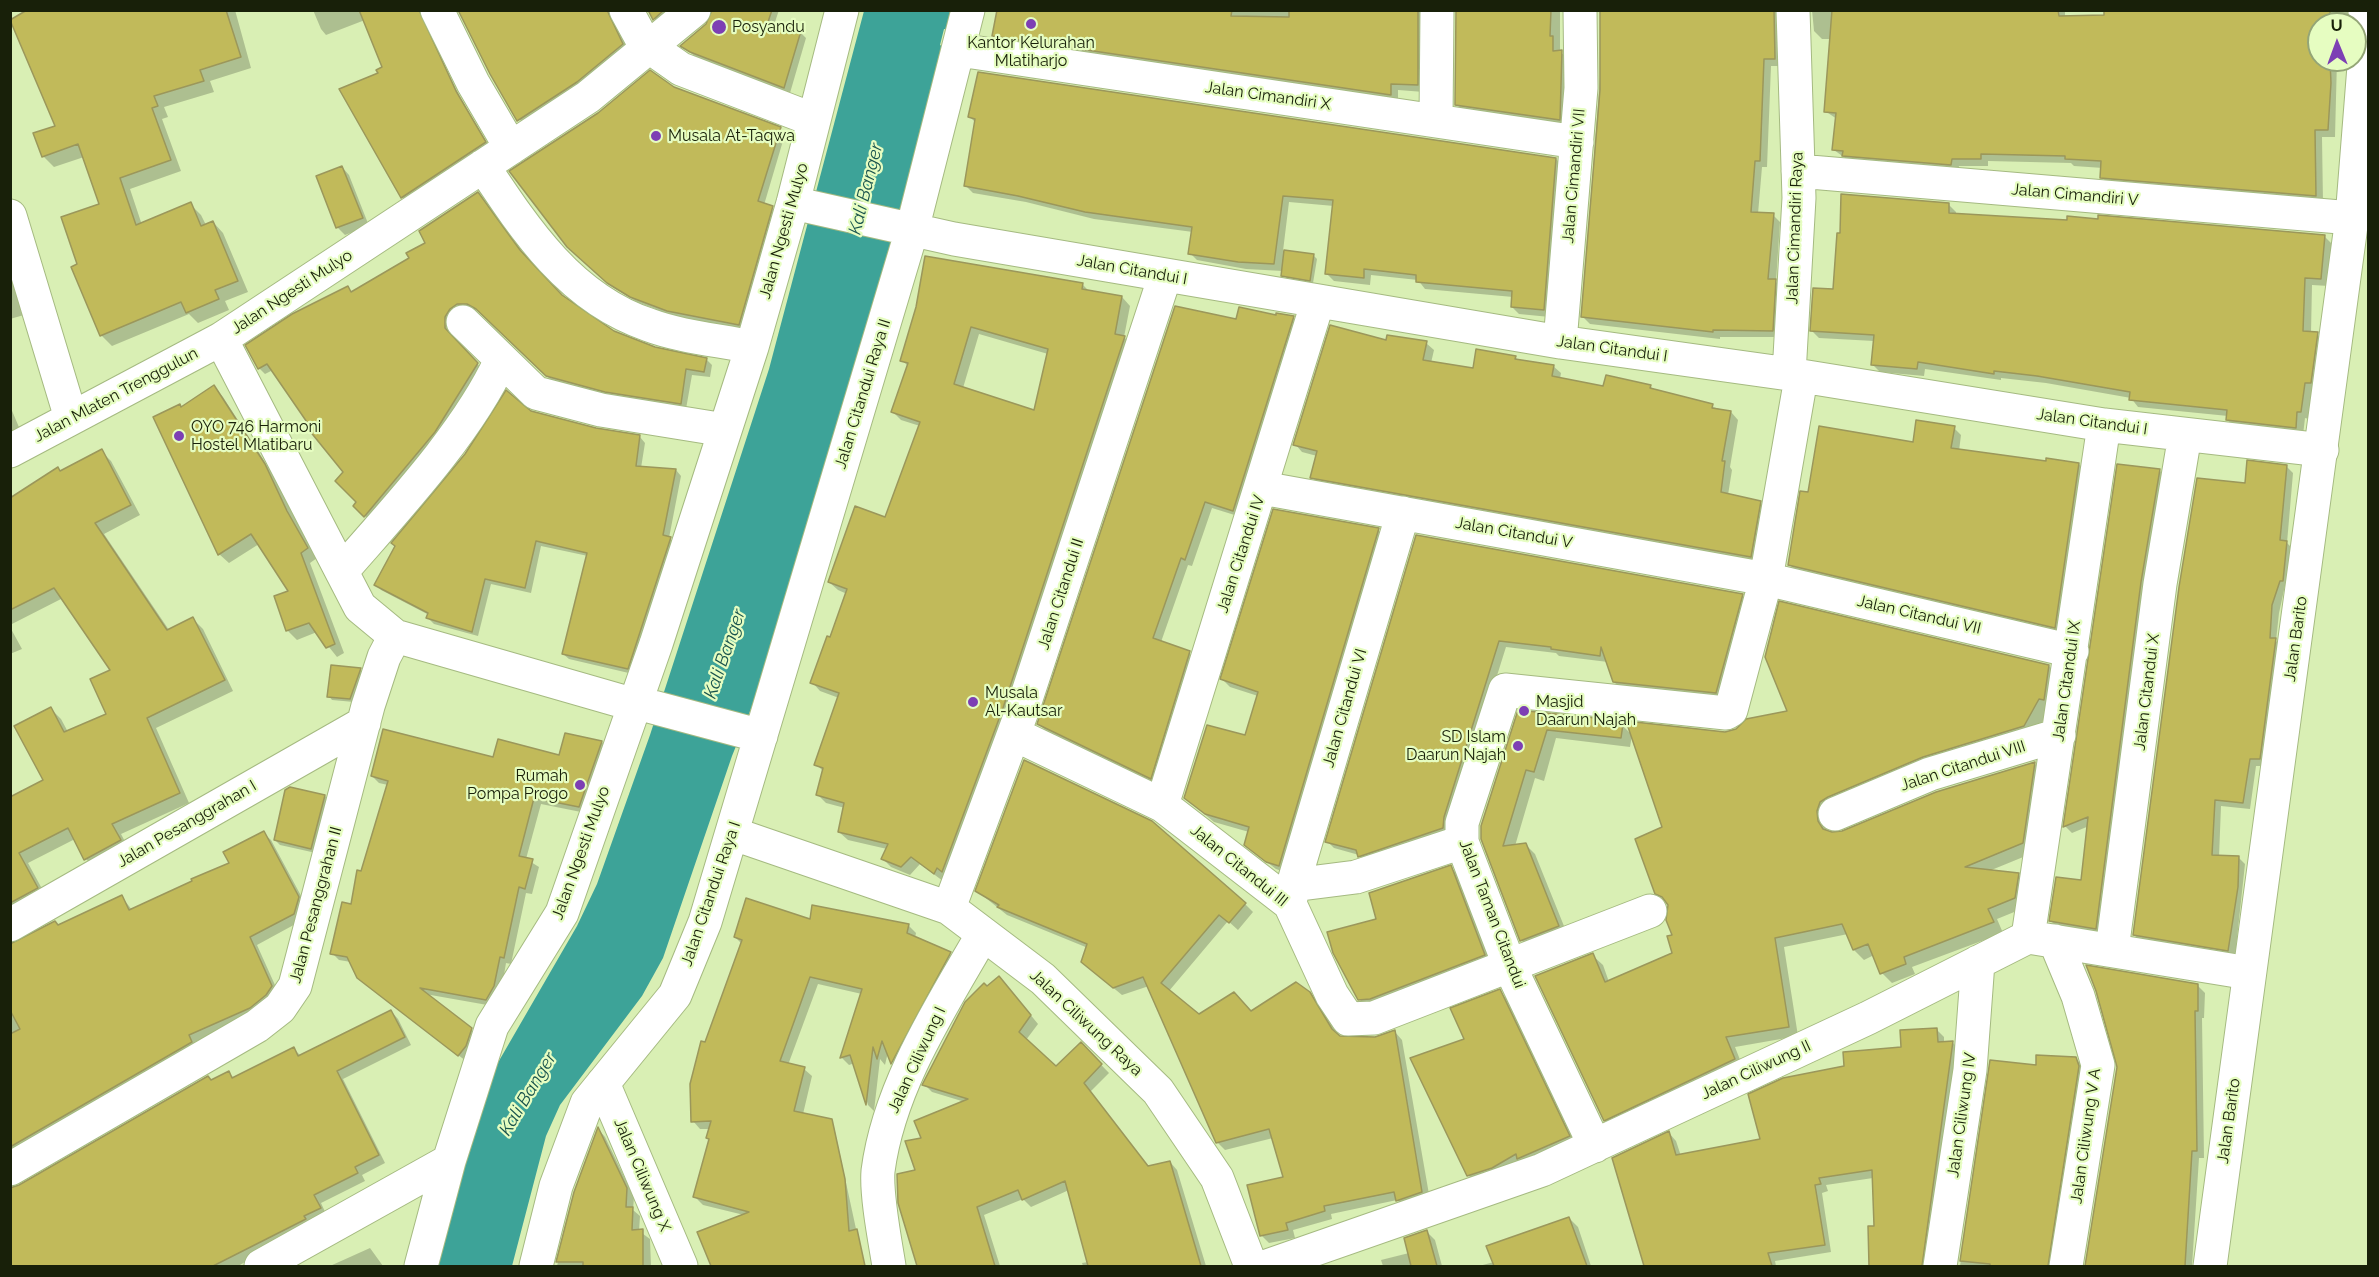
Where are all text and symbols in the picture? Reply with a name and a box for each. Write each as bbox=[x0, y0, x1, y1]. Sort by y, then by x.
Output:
north arrow bbox=[2307, 12, 2367, 72]
text: U bbox=[2331, 16, 2343, 35]
place label: Posyandu bbox=[732, 17, 805, 37]
marker: Kantor Kelurahan Mlatiharjo bbox=[1024, 17, 1038, 31]
marker: Posyandu bbox=[710, 18, 728, 36]
place label: Kantor Kelurahan Mlatiharjo bbox=[967, 33, 1095, 71]
street label: Jalan Cimandiri X bbox=[1204, 78, 1332, 114]
street label: Jalan Cimandiri VII bbox=[1559, 108, 1589, 244]
place label: Musala At-Taqwa bbox=[668, 126, 795, 146]
marker: Musala At-Taqwa bbox=[649, 129, 663, 143]
water label: Kali Banger bbox=[844, 141, 888, 237]
street label: Jalan Cimandiri Raya bbox=[1783, 151, 1807, 305]
street label: Jalan Ngesti Mulyo bbox=[755, 161, 813, 301]
street label: Jalan Cimandiri V bbox=[2011, 180, 2139, 210]
street label: Jalan Ngesti Mulyo bbox=[228, 246, 356, 338]
street label: Jalan Citandui I bbox=[1075, 251, 1189, 289]
street label: Jalan Citandui Raya II bbox=[831, 317, 895, 471]
street label: Jalan Citandui I bbox=[1555, 332, 1669, 366]
street label: Jalan Mlaten Trenggulun bbox=[31, 344, 201, 446]
street label: Jalan Citandui I bbox=[2035, 405, 2149, 439]
place label: OYO 746 Harmoni Hostel Mlatibaru bbox=[191, 417, 321, 455]
marker: OYO 746 Harmoni Hostel Mlatibaru bbox=[172, 429, 186, 443]
street label: Jalan Citandui IV bbox=[1213, 493, 1269, 615]
street label: Jalan Citandui V bbox=[1454, 513, 1574, 553]
street label: Jalan Citandui II bbox=[1034, 536, 1088, 652]
street label: Jalan Citandui VII bbox=[1855, 591, 1983, 639]
street label: Jalan Barito bbox=[2281, 595, 2311, 683]
water label: Kali Banger bbox=[700, 606, 750, 702]
street label: Jalan Citandui IX bbox=[2049, 619, 2085, 743]
street label: Jalan Citandui X bbox=[2130, 632, 2164, 752]
street label: Jalan Citandui VI bbox=[1319, 646, 1371, 770]
place label: Musala Al-Kautsar bbox=[985, 683, 1063, 721]
place label: Masjid Daarun Najah bbox=[1536, 692, 1636, 730]
marker: Musala Al-Kautsar bbox=[966, 695, 980, 709]
marker: Masjid Daarun Najah bbox=[1517, 704, 1531, 718]
place label: SD Islam Daarun Najah bbox=[1406, 727, 1506, 765]
street label: Jalan Citandui VIII bbox=[1898, 737, 2028, 795]
marker: SD Islam Daarun Najah bbox=[1511, 739, 1525, 753]
place label: Rumah Pompa Progo bbox=[467, 766, 568, 804]
street label: Jalan Pesanggrahan I bbox=[114, 776, 260, 872]
marker: Rumah Pompa Progo bbox=[573, 778, 587, 792]
street label: Jalan Ngesti Mulyo bbox=[548, 784, 614, 922]
street label: Jalan Citandui Raya I bbox=[677, 819, 745, 969]
street label: Jalan Citandui III bbox=[1187, 821, 1291, 911]
street label: Jalan Pesanggrahan II bbox=[286, 825, 346, 985]
street label: Jalan Taman Citandui bbox=[1455, 837, 1529, 991]
street label: Jalan Ciliwung Raya bbox=[1026, 966, 1146, 1080]
street label: Jalan Ciliwung I bbox=[884, 1004, 950, 1116]
street label: Jalan Ciliwung II bbox=[1698, 1036, 1814, 1104]
water label: Kali Banger bbox=[495, 1049, 561, 1139]
street label: Jalan Ciliwung IV bbox=[1944, 1051, 1980, 1179]
street label: Jalan Ciliwung V A bbox=[2067, 1067, 2105, 1205]
street label: Jalan Barito bbox=[2214, 1077, 2244, 1165]
street label: Jalan Ciliwung X bbox=[610, 1116, 674, 1234]

